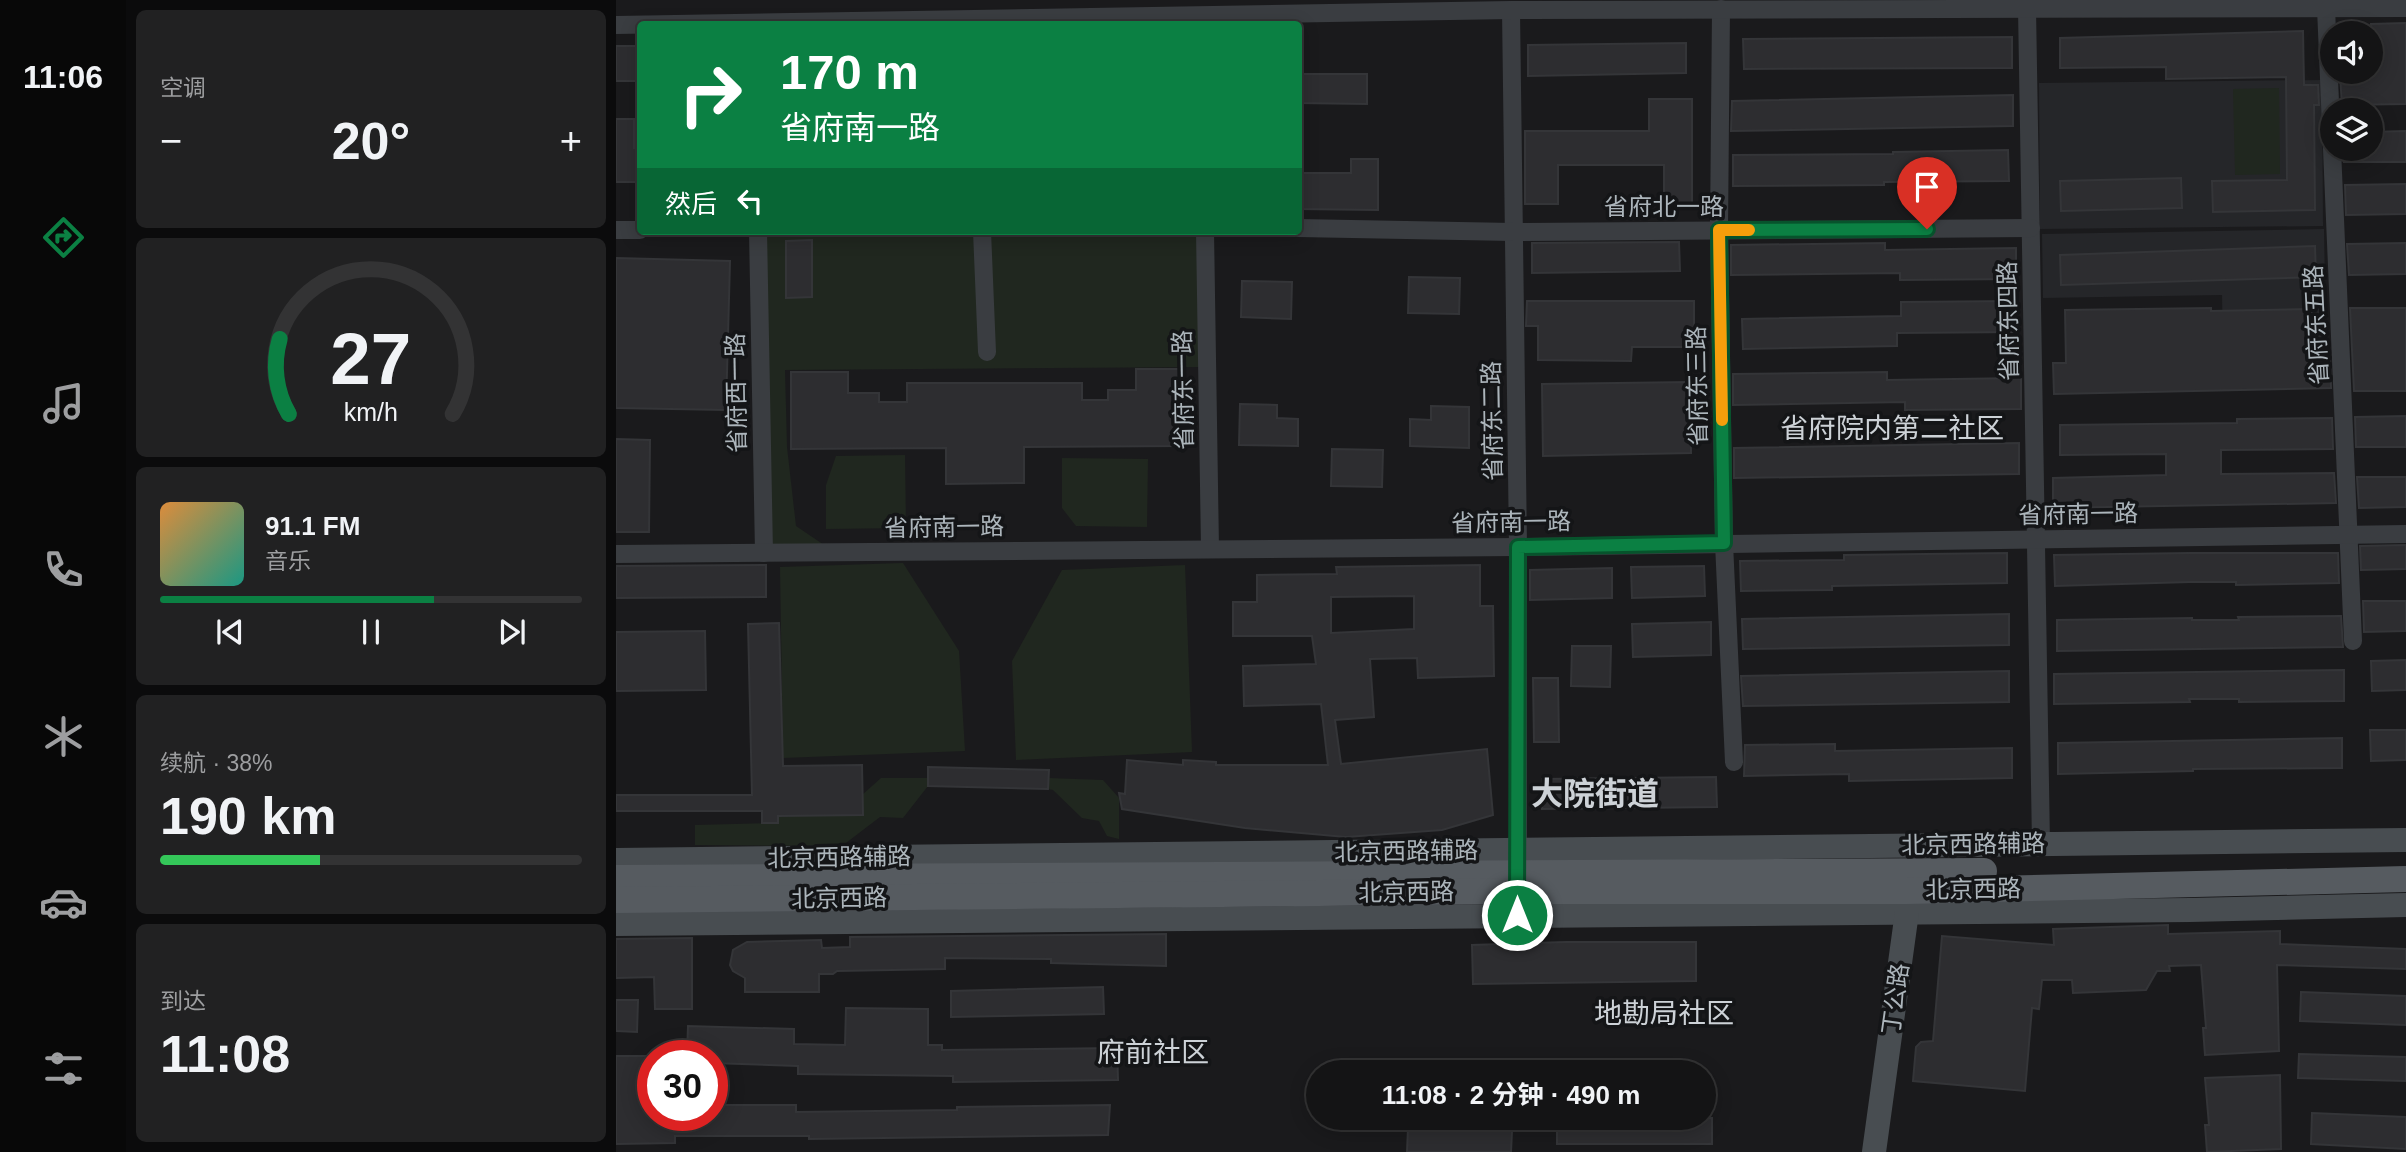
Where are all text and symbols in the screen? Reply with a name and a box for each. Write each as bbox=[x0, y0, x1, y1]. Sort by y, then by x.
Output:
map controls bbox=[2320, 21, 2383, 161]
button: sound bbox=[2320, 21, 2383, 84]
text: 170 m bbox=[780, 45, 919, 99]
icon: right bbox=[665, 49, 756, 140]
text: 11:06 bbox=[23, 59, 103, 95]
text: 空调 bbox=[160, 75, 206, 101]
button: layers bbox=[2320, 98, 2383, 161]
text: 省府南一路 bbox=[780, 110, 940, 146]
text: 20° bbox=[332, 112, 410, 170]
text: − bbox=[160, 120, 182, 162]
text: + bbox=[560, 120, 582, 162]
pin bbox=[1897, 157, 1957, 229]
icon: arrive bbox=[1908, 168, 1946, 206]
icon: left bbox=[731, 182, 769, 220]
text: 然后 bbox=[665, 189, 717, 219]
street label: 省府北一路 bbox=[1604, 193, 1724, 220]
icon: directions bbox=[39, 213, 88, 262]
street label: 省府东四路 bbox=[1993, 261, 2023, 381]
street label: 省府东五路 bbox=[2299, 264, 2333, 386]
text: 27 bbox=[331, 318, 411, 399]
street label: 省府东三路 bbox=[1682, 326, 1712, 446]
street label: 省府东一路 bbox=[1168, 330, 1198, 450]
street label: 省府西一路 bbox=[721, 333, 751, 453]
street label: 省府东二路 bbox=[1477, 361, 1507, 481]
icon: music bbox=[39, 379, 88, 428]
text: km/h bbox=[344, 397, 398, 425]
district label: 省府院内第二社区 bbox=[1780, 413, 2004, 444]
street label: 省府南一路 bbox=[2018, 499, 2138, 529]
street label: 省府南一路 bbox=[1451, 507, 1571, 537]
text: 91.1 FM bbox=[265, 511, 360, 541]
street label: 省府南一路 bbox=[884, 512, 1004, 542]
icon: phone bbox=[39, 545, 88, 594]
text: 音乐 bbox=[265, 548, 311, 574]
icon: previous bbox=[211, 613, 249, 651]
icon: pause bbox=[352, 613, 390, 651]
icon: next bbox=[493, 613, 531, 651]
icon: climate bbox=[39, 712, 88, 761]
text: 续航 · 38% bbox=[160, 750, 272, 776]
district label: 大院街道 bbox=[1531, 776, 1659, 812]
text: 190 km bbox=[160, 787, 336, 845]
street label: 北京西路辅路 bbox=[1901, 829, 2045, 859]
street label: 北京西路辅路 bbox=[1334, 836, 1478, 866]
street label: 北京西路辅路 bbox=[767, 842, 911, 872]
street label: 北京西路 bbox=[1925, 875, 2021, 903]
icon: car bbox=[39, 878, 88, 927]
street label: 北京西路 bbox=[1358, 878, 1454, 906]
position arrow bbox=[1480, 878, 1554, 952]
street label: 北京西路 bbox=[791, 884, 887, 912]
street label: 丁公路 bbox=[1877, 961, 1913, 1037]
text: 到达 bbox=[160, 988, 206, 1014]
district label: 地勘局社区 bbox=[1594, 998, 1734, 1029]
text: 11:08 bbox=[160, 1025, 290, 1083]
district label: 府前社区 bbox=[1097, 1037, 1209, 1068]
speed limit sign: 30 bbox=[637, 1040, 728, 1131]
icon: filters bbox=[39, 1044, 88, 1093]
text: 11:08 · 2 分钟 · 490 m bbox=[1382, 1080, 1640, 1110]

